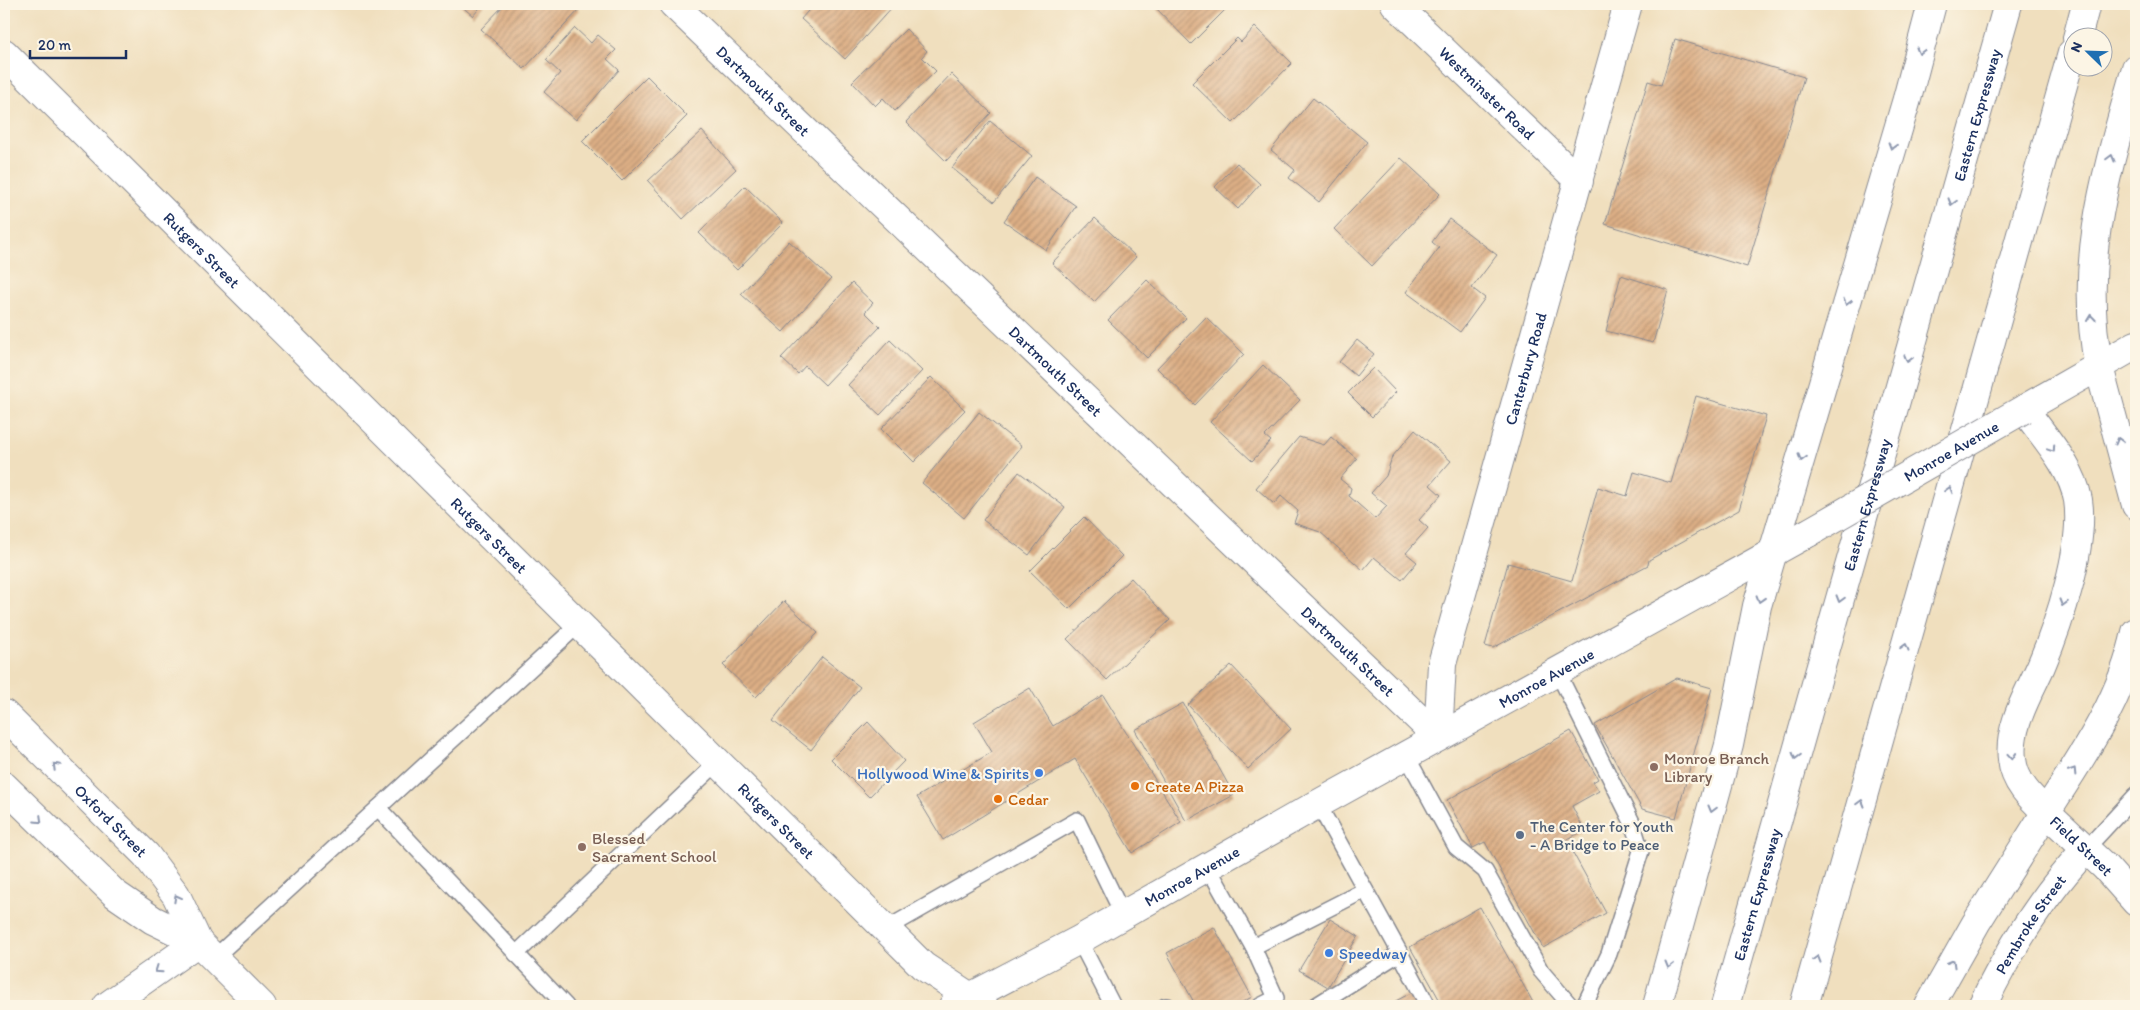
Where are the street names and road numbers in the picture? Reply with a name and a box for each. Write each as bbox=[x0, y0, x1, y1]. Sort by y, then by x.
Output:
street label: Dartmouth Street bbox=[713, 41, 814, 140]
street label: Westminster Road bbox=[1435, 42, 1539, 143]
street label: Eastern Expressway bbox=[1949, 46, 2005, 183]
street label: Rutgers Street bbox=[160, 208, 244, 292]
street label: Canterbury Road bbox=[1500, 310, 1550, 427]
street label: Dartmouth Street bbox=[1005, 322, 1106, 420]
street label: Monroe Avenue bbox=[1900, 416, 2002, 486]
street label: Eastern Expressway bbox=[1839, 436, 1894, 573]
street label: Rutgers Street bbox=[447, 493, 531, 577]
street label: Dartmouth Street bbox=[1297, 602, 1399, 700]
street label: Monroe Avenue bbox=[1495, 644, 1597, 712]
street label: Rutgers Street bbox=[734, 779, 819, 863]
street label: Oxford Street bbox=[71, 780, 152, 861]
street label: Field Street bbox=[2046, 811, 2117, 879]
street label: Eastern Expressway bbox=[1729, 826, 1784, 963]
street label: Monroe Avenue bbox=[1141, 841, 1243, 910]
street label: Pembroke Street bbox=[1991, 871, 2070, 977]

